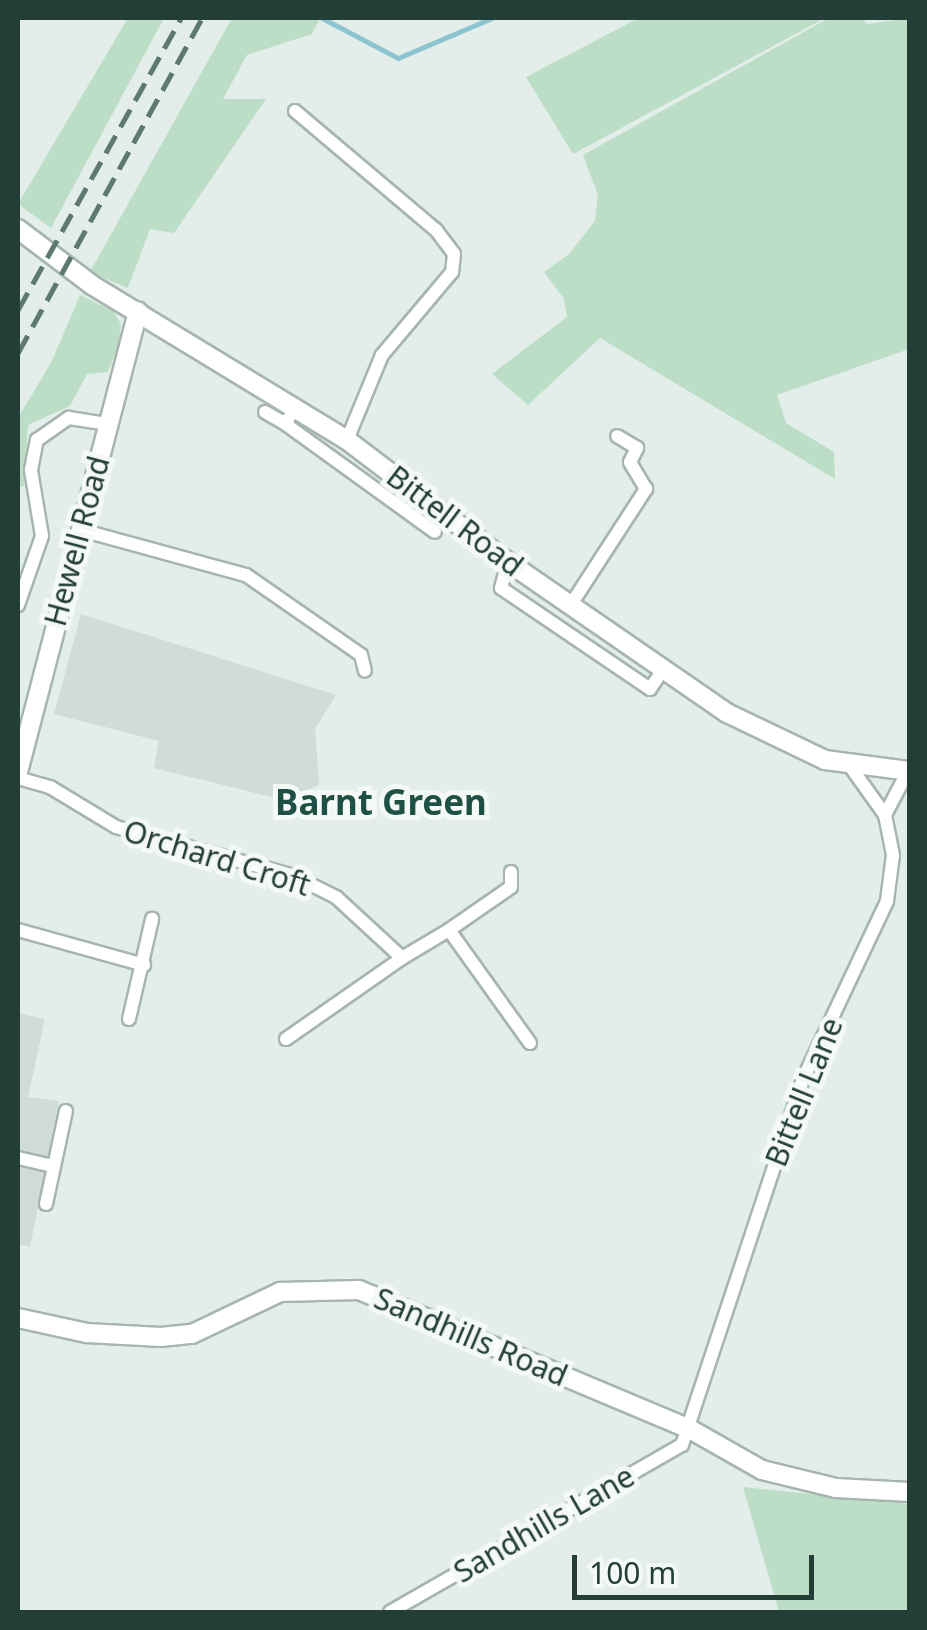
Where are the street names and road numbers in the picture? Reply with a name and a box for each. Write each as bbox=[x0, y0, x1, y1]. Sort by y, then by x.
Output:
street label: Hewell Road bbox=[37, 452, 117, 630]
street label: Bittell Road bbox=[380, 458, 530, 584]
street label: Orchard Croft bbox=[119, 813, 315, 903]
street label: Bittell Lane bbox=[758, 1012, 850, 1172]
street label: Sandhills Road bbox=[369, 1280, 573, 1394]
street label: Sandhills Lane bbox=[447, 1458, 641, 1590]

